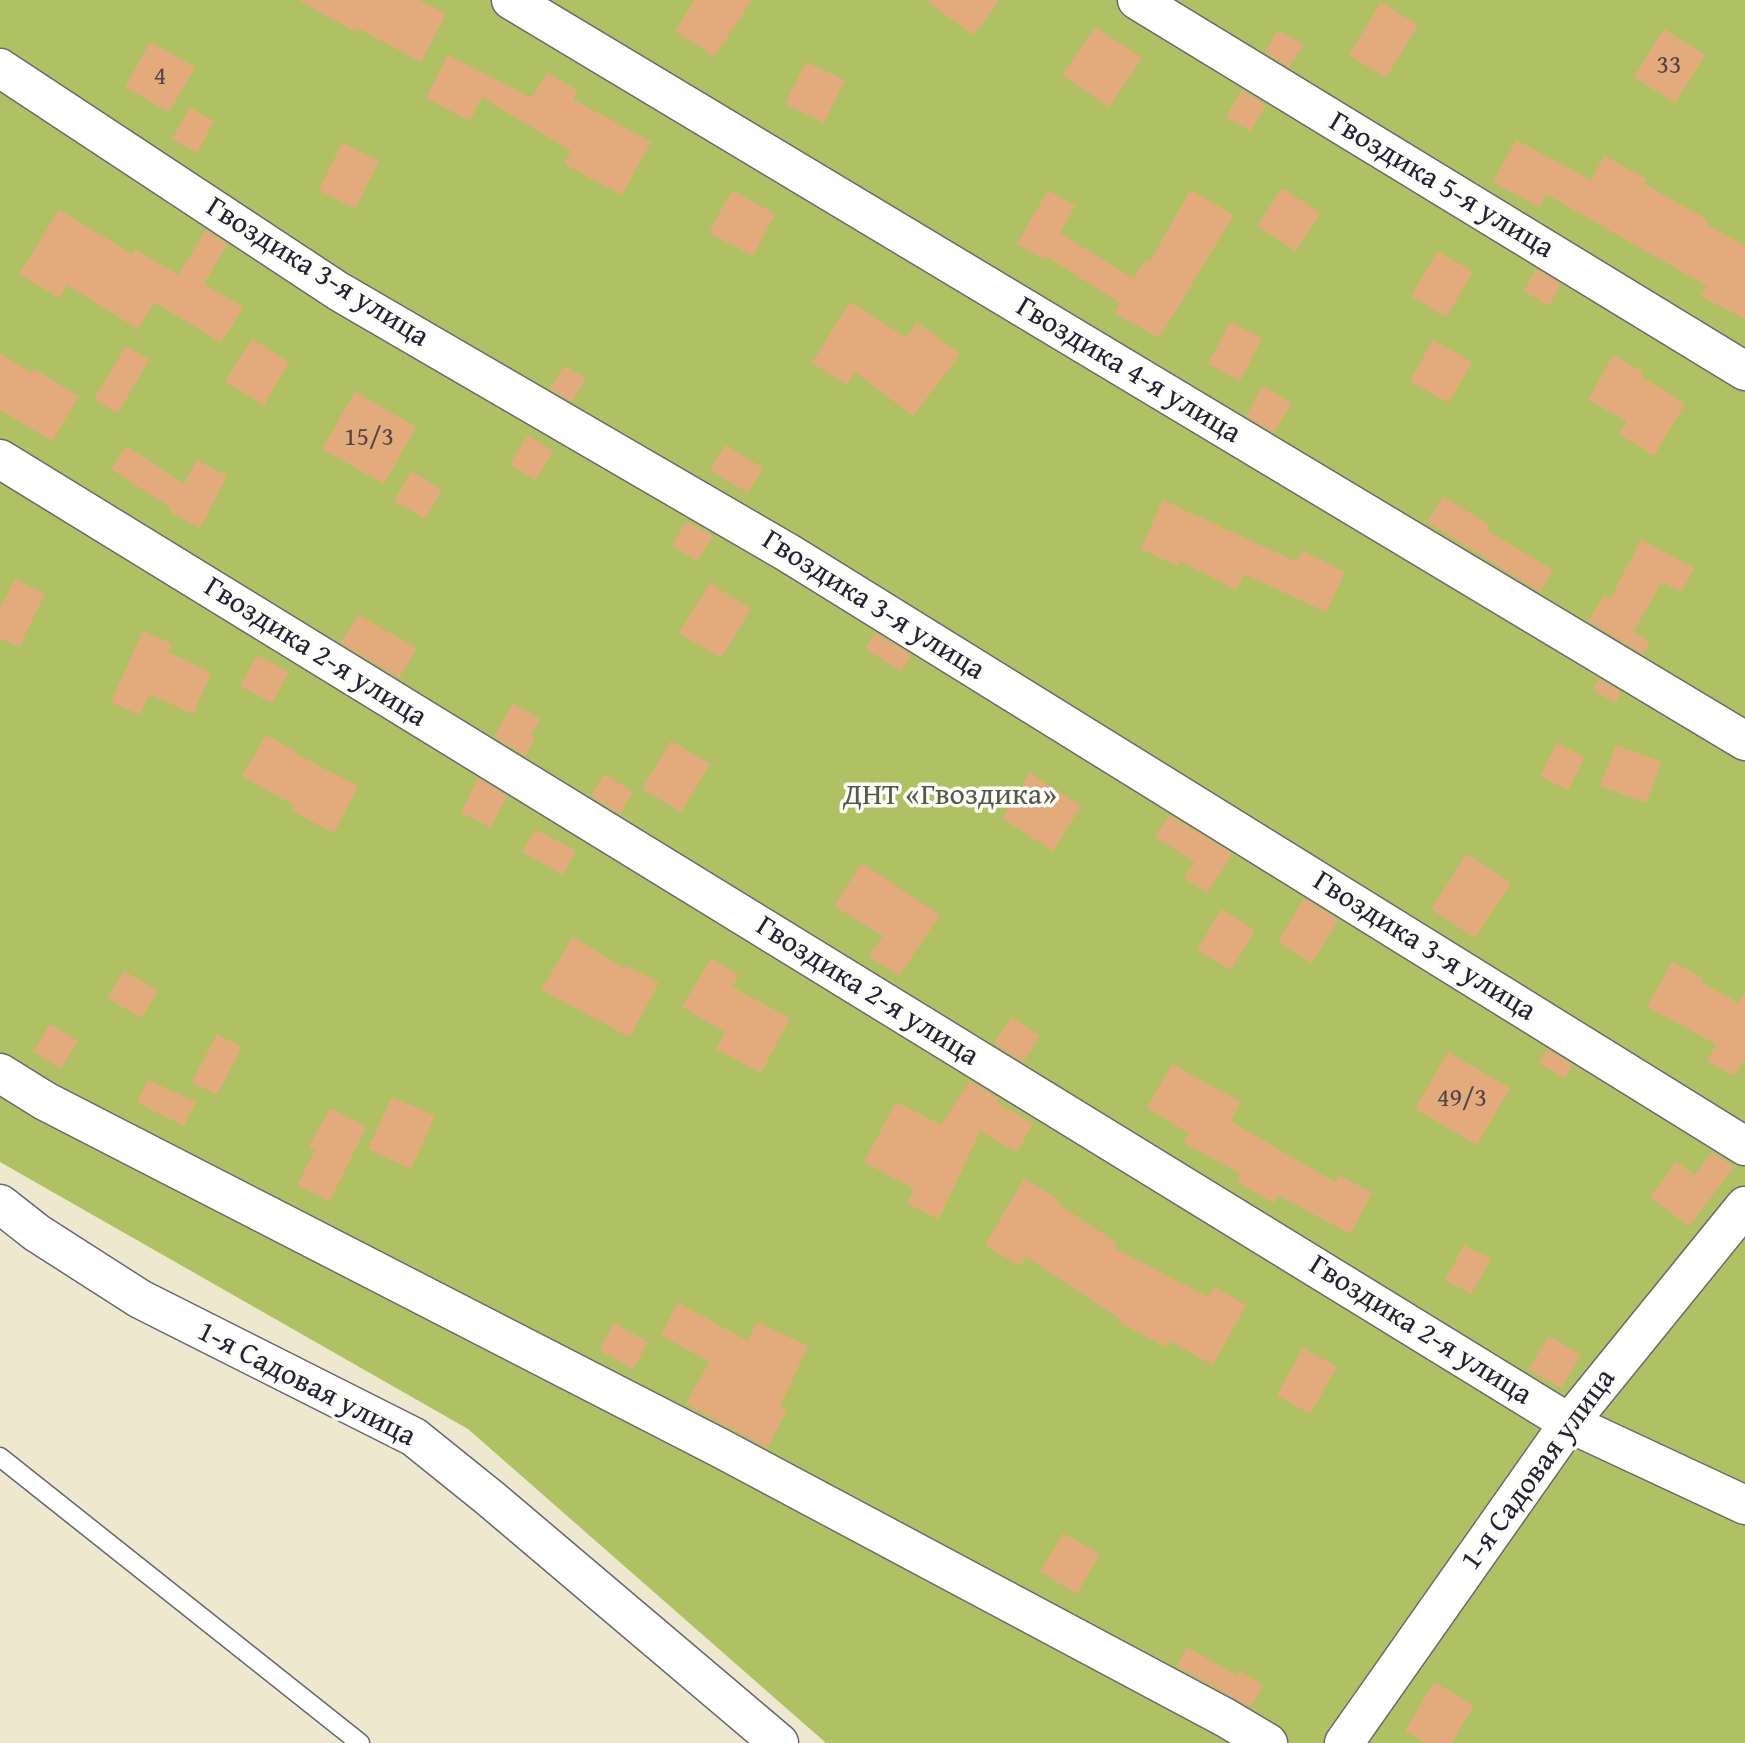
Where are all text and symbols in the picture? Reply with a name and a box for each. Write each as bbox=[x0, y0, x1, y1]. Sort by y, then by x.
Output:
house number: 33 bbox=[1656, 50, 1682, 82]
house number: 4 bbox=[154, 61, 166, 93]
street label: Гвоздика 5-я улица bbox=[1322, 105, 1560, 267]
street label: Гвоздика 3-я улица bbox=[199, 190, 435, 356]
street label: Гвоздика 4-я улица bbox=[1009, 290, 1247, 452]
house number: 15/3 bbox=[344, 422, 394, 454]
street label: Гвоздика 3-я улица bbox=[755, 523, 991, 689]
street label: Гвоздика 2-я улица bbox=[197, 570, 433, 736]
park label: ДНТ «Гвоздика» bbox=[843, 778, 1057, 814]
street label: Гвоздика 3-я улица bbox=[1306, 864, 1542, 1030]
street label: Гвоздика 2-я улица bbox=[749, 909, 985, 1075]
house number: 49/3 bbox=[1437, 1083, 1487, 1115]
street label: Гвоздика 2-я улица bbox=[1302, 1248, 1538, 1414]
street label: 1-я Садовая улица bbox=[191, 1314, 421, 1456]
street label: 1-я Садовая улица bbox=[1454, 1362, 1624, 1578]

